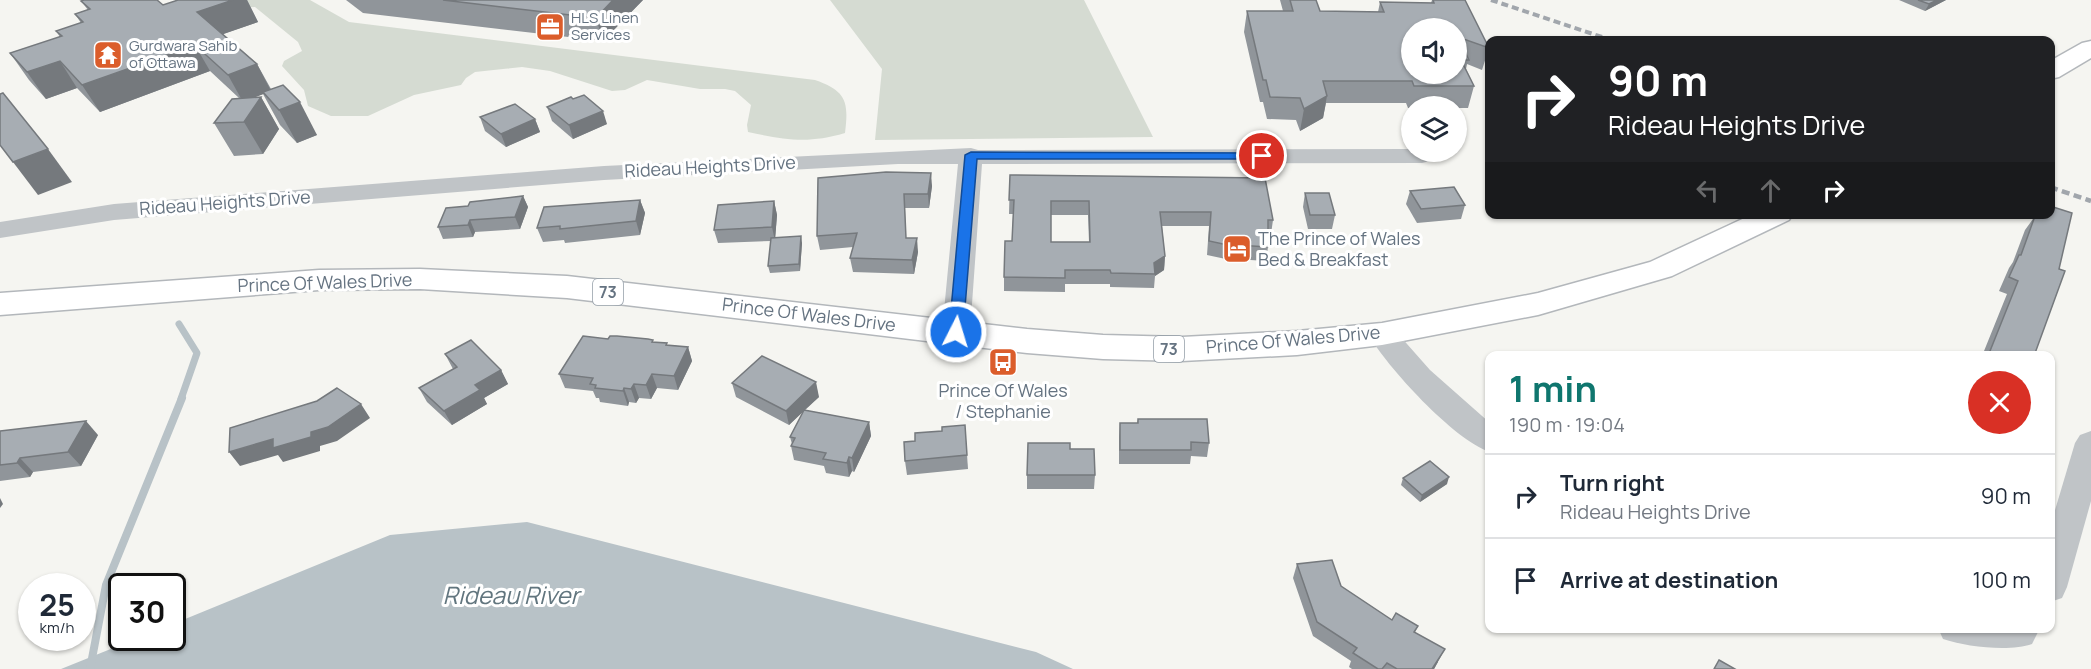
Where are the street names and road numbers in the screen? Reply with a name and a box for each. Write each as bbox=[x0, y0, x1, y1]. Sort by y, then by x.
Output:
street label: Rideau Heights Drive bbox=[624, 150, 796, 182]
street label: Rideau Heights Drive bbox=[139, 184, 311, 220]
street label: Prince Of Wales Drive bbox=[237, 267, 413, 297]
road number: 73 bbox=[593, 279, 623, 305]
street label: Prince Of Wales Drive bbox=[721, 291, 897, 337]
street label: Prince Of Wales Drive bbox=[1205, 319, 1381, 359]
road number: 73 bbox=[1154, 336, 1184, 362]

